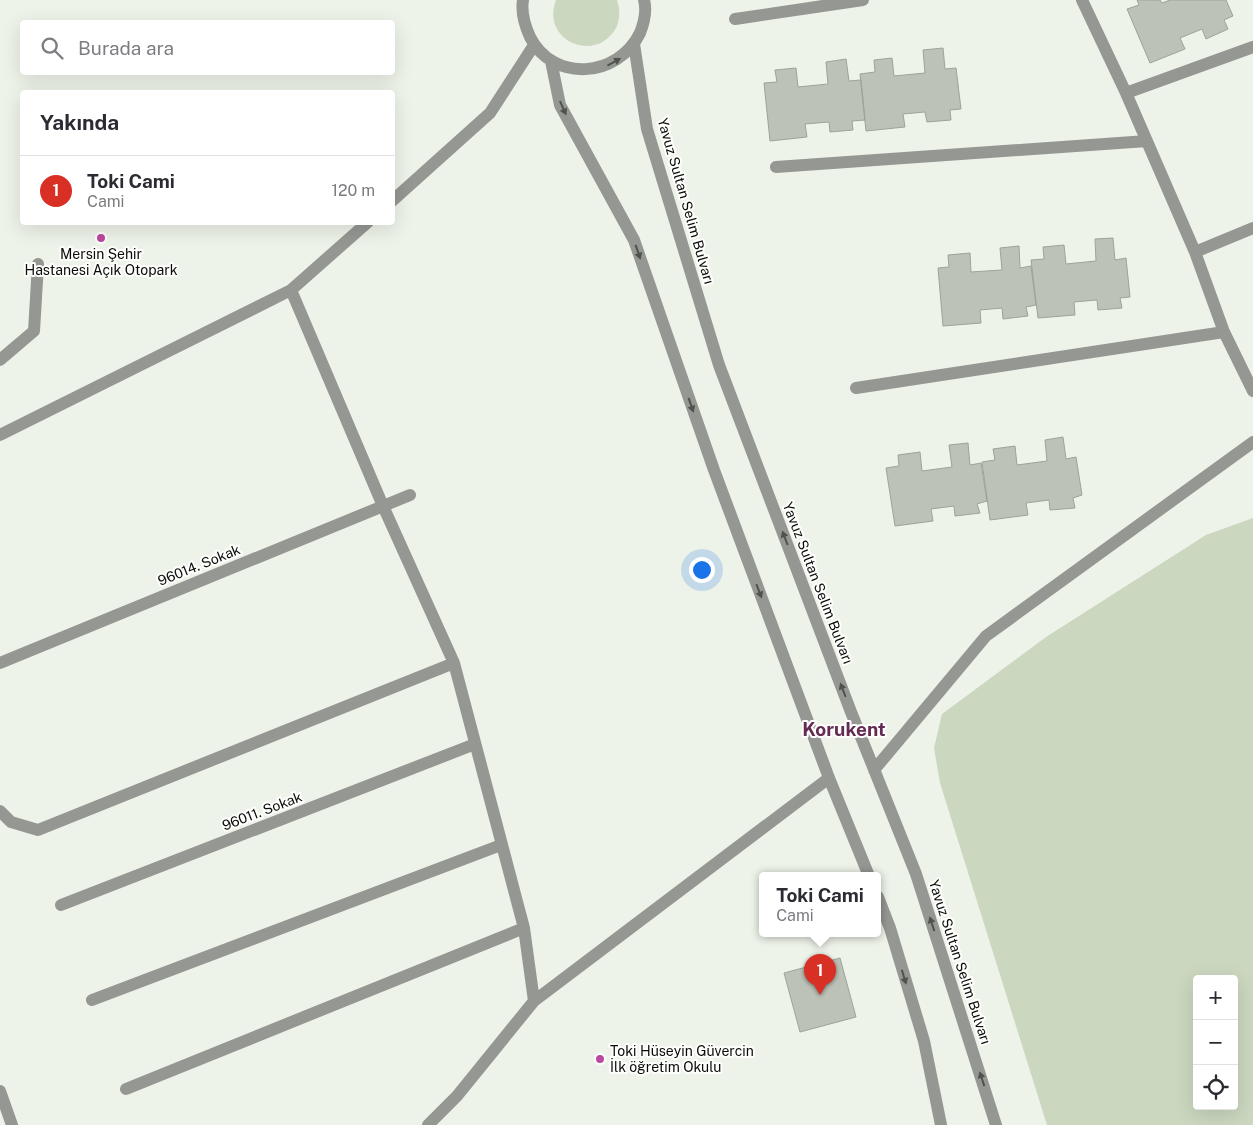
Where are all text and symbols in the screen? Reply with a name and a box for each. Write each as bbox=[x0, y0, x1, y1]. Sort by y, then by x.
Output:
search box bbox=[20, 20, 395, 75]
icon: search bbox=[38, 34, 66, 62]
text: Burada ara bbox=[78, 37, 174, 59]
one-way arrow bbox=[607, 57, 620, 66]
one-way arrow bbox=[559, 101, 567, 115]
text: Yakında bbox=[40, 110, 119, 135]
street label: Yavuz Sultan Selim Bulvarı bbox=[655, 116, 717, 286]
text: Toki Cami bbox=[87, 170, 175, 192]
text: 1 bbox=[53, 181, 59, 200]
text: 120 m bbox=[331, 181, 375, 200]
text: Cami bbox=[87, 192, 124, 211]
marker: Mersin Şehir Hastanesi Açık Otopark bbox=[95, 232, 107, 244]
one-way arrow bbox=[635, 244, 642, 259]
place label: Mersin Şehir Hastanesi Açık Otopark bbox=[24, 246, 178, 278]
one-way arrow bbox=[688, 398, 696, 413]
street label: Yavuz Sultan Selim Bulvarı bbox=[780, 500, 856, 666]
one-way arrow bbox=[781, 531, 788, 546]
street label: 96014. Sokak bbox=[155, 541, 243, 589]
your location bbox=[689, 557, 715, 583]
one-way arrow bbox=[756, 583, 763, 598]
one-way arrow bbox=[839, 683, 846, 698]
district label: Korukent bbox=[802, 718, 886, 740]
street label: 96011. Sokak bbox=[220, 788, 304, 834]
popup bbox=[759, 872, 881, 937]
street label: Yavuz Sultan Selim Bulvarı bbox=[926, 878, 994, 1046]
text: Toki Cami bbox=[776, 884, 864, 906]
text: Cami bbox=[776, 906, 814, 925]
one-way arrow bbox=[927, 916, 935, 931]
pin: 1 bbox=[804, 954, 836, 995]
one-way arrow bbox=[901, 969, 909, 984]
map controls bbox=[1193, 975, 1238, 1110]
button: + bbox=[1193, 975, 1238, 1020]
button: − bbox=[1193, 1020, 1238, 1065]
place label: Toki Hüseyin Güvercin İlk öğretim Okulu bbox=[610, 1043, 754, 1075]
marker: Toki Hüseyin Güvercin İlk öğretim Okulu bbox=[594, 1053, 606, 1065]
button: locate bbox=[1193, 1065, 1238, 1110]
one-way arrow bbox=[977, 1071, 985, 1086]

